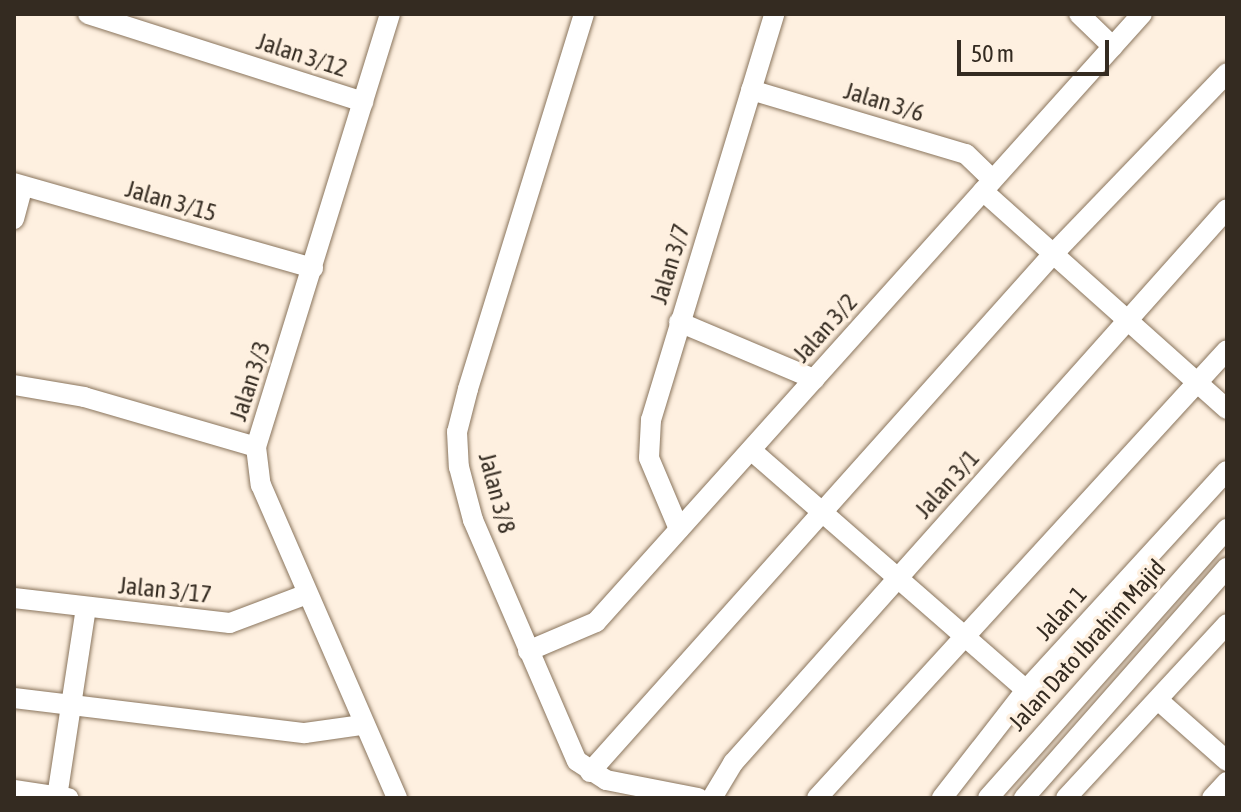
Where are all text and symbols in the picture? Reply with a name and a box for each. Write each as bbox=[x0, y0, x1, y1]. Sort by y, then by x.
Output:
scale bar bbox=[961, 24, 1113, 74]
street label: Jalan 3/12 bbox=[253, 27, 351, 83]
text: 50 m bbox=[971, 40, 1014, 67]
street label: Jalan 3/6 bbox=[841, 76, 927, 128]
street label: Jalan 3/15 bbox=[122, 174, 220, 228]
street label: Jalan 3/7 bbox=[644, 221, 696, 307]
street label: Jalan 3/2 bbox=[787, 288, 863, 368]
street label: Jalan 3/3 bbox=[224, 338, 276, 424]
street label: Jalan 3/1 bbox=[909, 444, 985, 524]
street label: Jalan 3/8 bbox=[472, 450, 522, 536]
street label: Jalan Dato Ibrahim Majid bbox=[1003, 554, 1171, 736]
street label: Jalan 3/17 bbox=[117, 571, 213, 609]
street label: Jalan 1 bbox=[1029, 580, 1093, 646]

